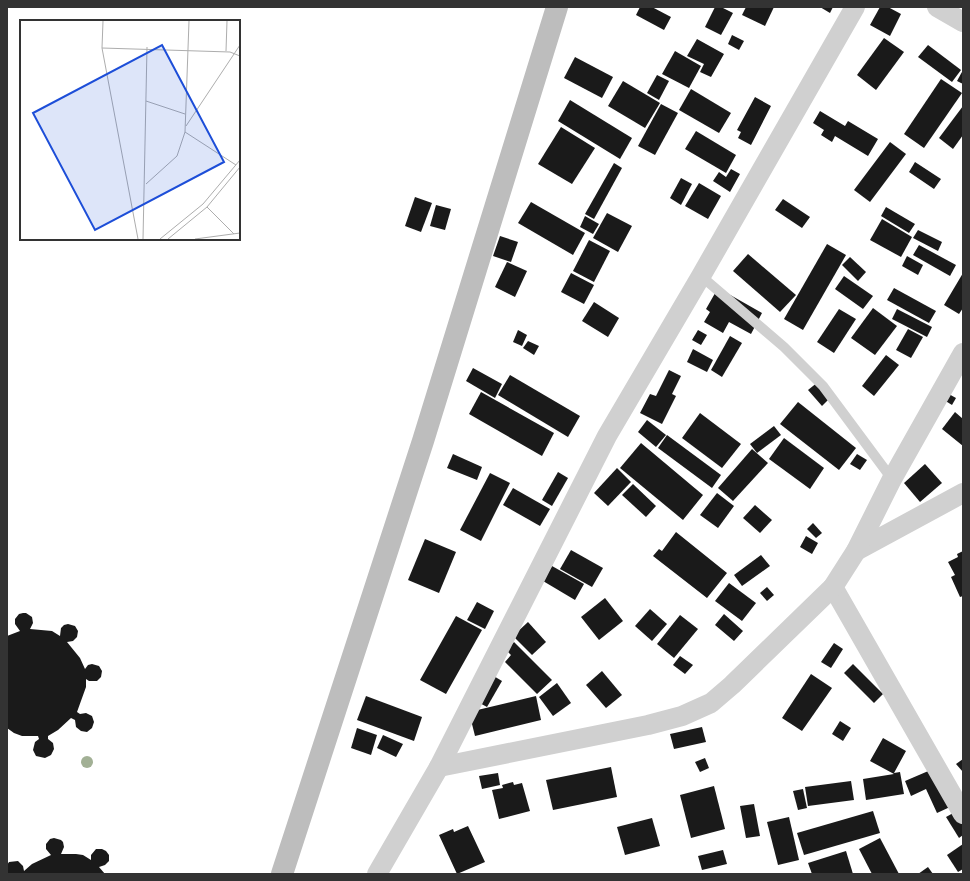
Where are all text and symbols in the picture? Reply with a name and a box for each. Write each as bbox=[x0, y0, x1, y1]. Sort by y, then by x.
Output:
inset map bbox=[20, 20, 240, 240]

